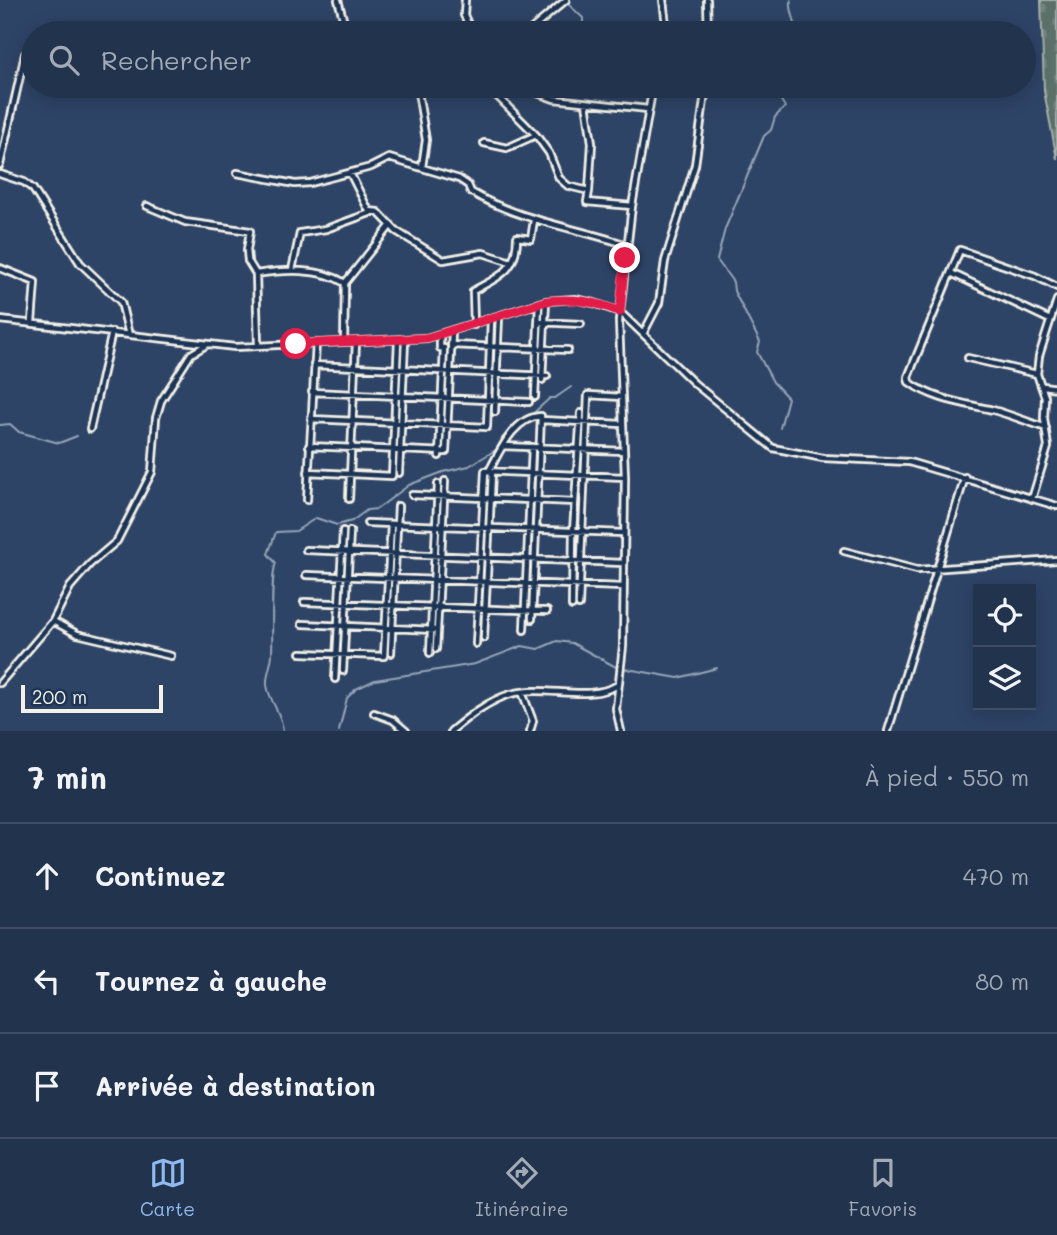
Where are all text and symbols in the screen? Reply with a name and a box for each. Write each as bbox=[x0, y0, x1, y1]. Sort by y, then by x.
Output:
search box bbox=[21, 21, 1036, 98]
icon: search bbox=[45, 41, 83, 79]
text: Rechercher bbox=[101, 43, 252, 77]
route end bbox=[609, 242, 640, 273]
route start bbox=[280, 328, 311, 359]
map controls bbox=[973, 584, 1036, 710]
button: locate bbox=[973, 584, 1036, 647]
button: layers bbox=[973, 647, 1036, 710]
scale bar bbox=[21, 682, 163, 714]
text: 200 m bbox=[32, 684, 87, 709]
text: 7 min bbox=[28, 757, 107, 797]
text: À pied · 550 m bbox=[864, 762, 1029, 792]
icon: ahead bbox=[28, 857, 66, 895]
text: Continuez bbox=[95, 859, 225, 893]
text: 470 m bbox=[963, 861, 1029, 891]
icon: left bbox=[28, 962, 66, 1000]
text: Tournez à gauche bbox=[95, 964, 327, 998]
text: 80 m bbox=[975, 966, 1029, 996]
icon: arrive bbox=[28, 1067, 66, 1105]
text: Arrivée à destination bbox=[95, 1069, 375, 1103]
tab: Carte bbox=[140, 1154, 195, 1221]
tab: Itinéraire bbox=[475, 1154, 568, 1221]
tab: Favoris bbox=[849, 1154, 917, 1221]

